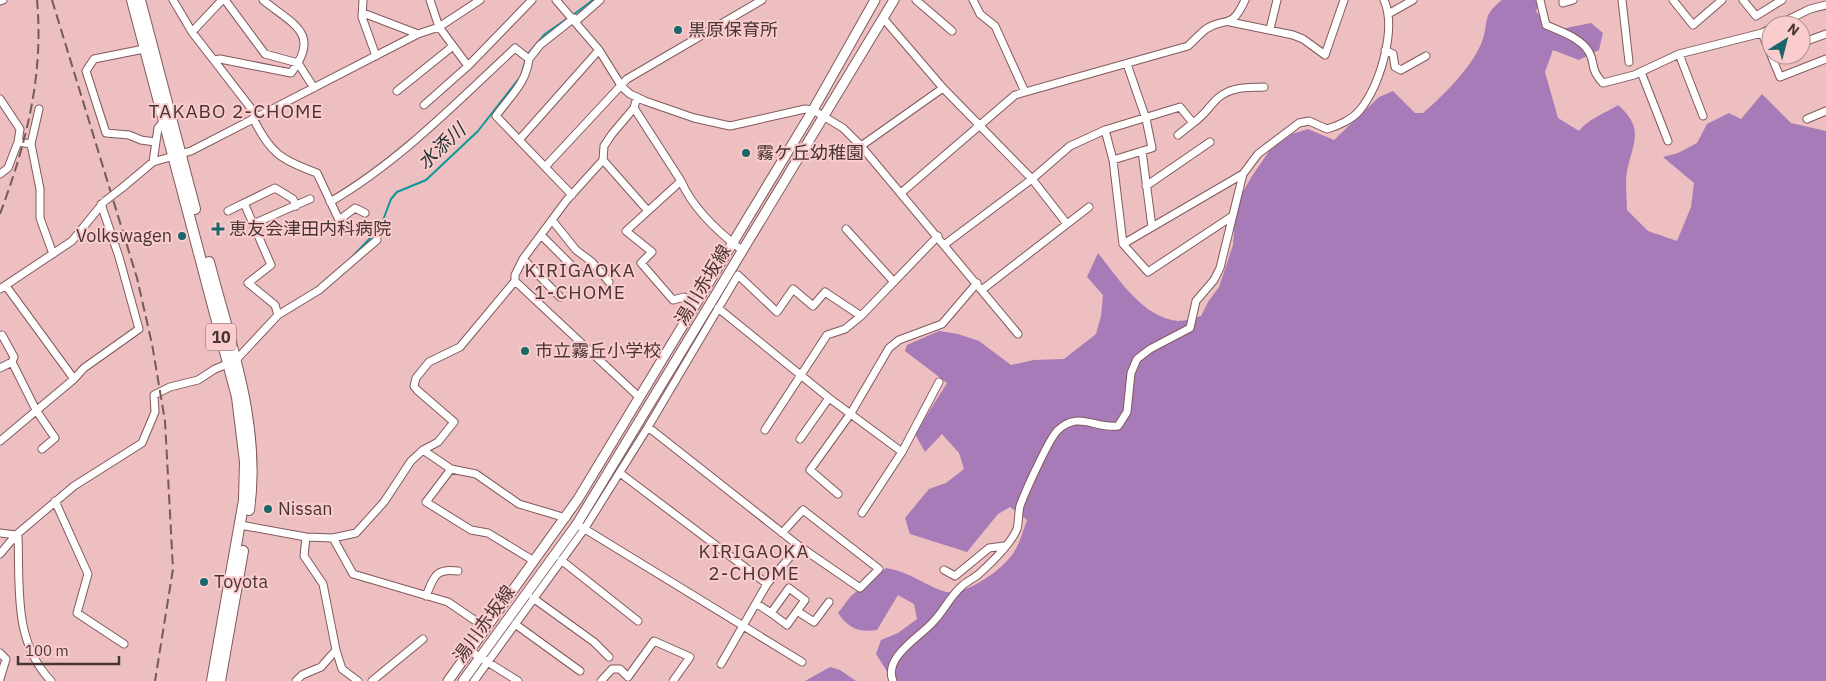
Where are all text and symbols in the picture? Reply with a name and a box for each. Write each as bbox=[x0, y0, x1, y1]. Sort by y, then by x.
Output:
north arrow bbox=[1761, 15, 1811, 65]
place label: 黒原保育所 bbox=[688, 18, 778, 41]
text: N bbox=[1784, 19, 1803, 40]
marker: 黒原保育所 bbox=[672, 24, 684, 36]
district label: TAKABO 2-CHOME bbox=[149, 99, 323, 123]
water label: 水添川 bbox=[412, 116, 471, 174]
place label: 霧ケ丘幼稚園 bbox=[756, 141, 864, 164]
marker: 霧ケ丘幼稚園 bbox=[740, 147, 752, 159]
place label: 恵友会津田内科病院 bbox=[229, 217, 391, 240]
marker: 恵友会津田内科病院 bbox=[211, 222, 225, 236]
place label: Volkswagen bbox=[76, 224, 172, 247]
marker: Volkswagen bbox=[176, 230, 188, 242]
street label: 湯川赤坂線 bbox=[670, 240, 736, 329]
district label: KIRIGAOKA 1-CHOME bbox=[524, 258, 636, 304]
road number: 10 bbox=[206, 324, 236, 351]
place label: 市立霧丘小学校 bbox=[535, 339, 661, 362]
marker: 市立霧丘小学校 bbox=[519, 345, 531, 357]
place label: Nissan bbox=[278, 497, 333, 520]
marker: Nissan bbox=[262, 503, 274, 515]
district label: KIRIGAOKA 2-CHOME bbox=[698, 539, 810, 585]
place label: Toyota bbox=[214, 570, 268, 593]
marker: Toyota bbox=[198, 576, 210, 588]
street label: 湯川赤坂線 bbox=[448, 581, 519, 667]
scale bar bbox=[18, 634, 119, 666]
text: 100 m bbox=[25, 641, 69, 660]

